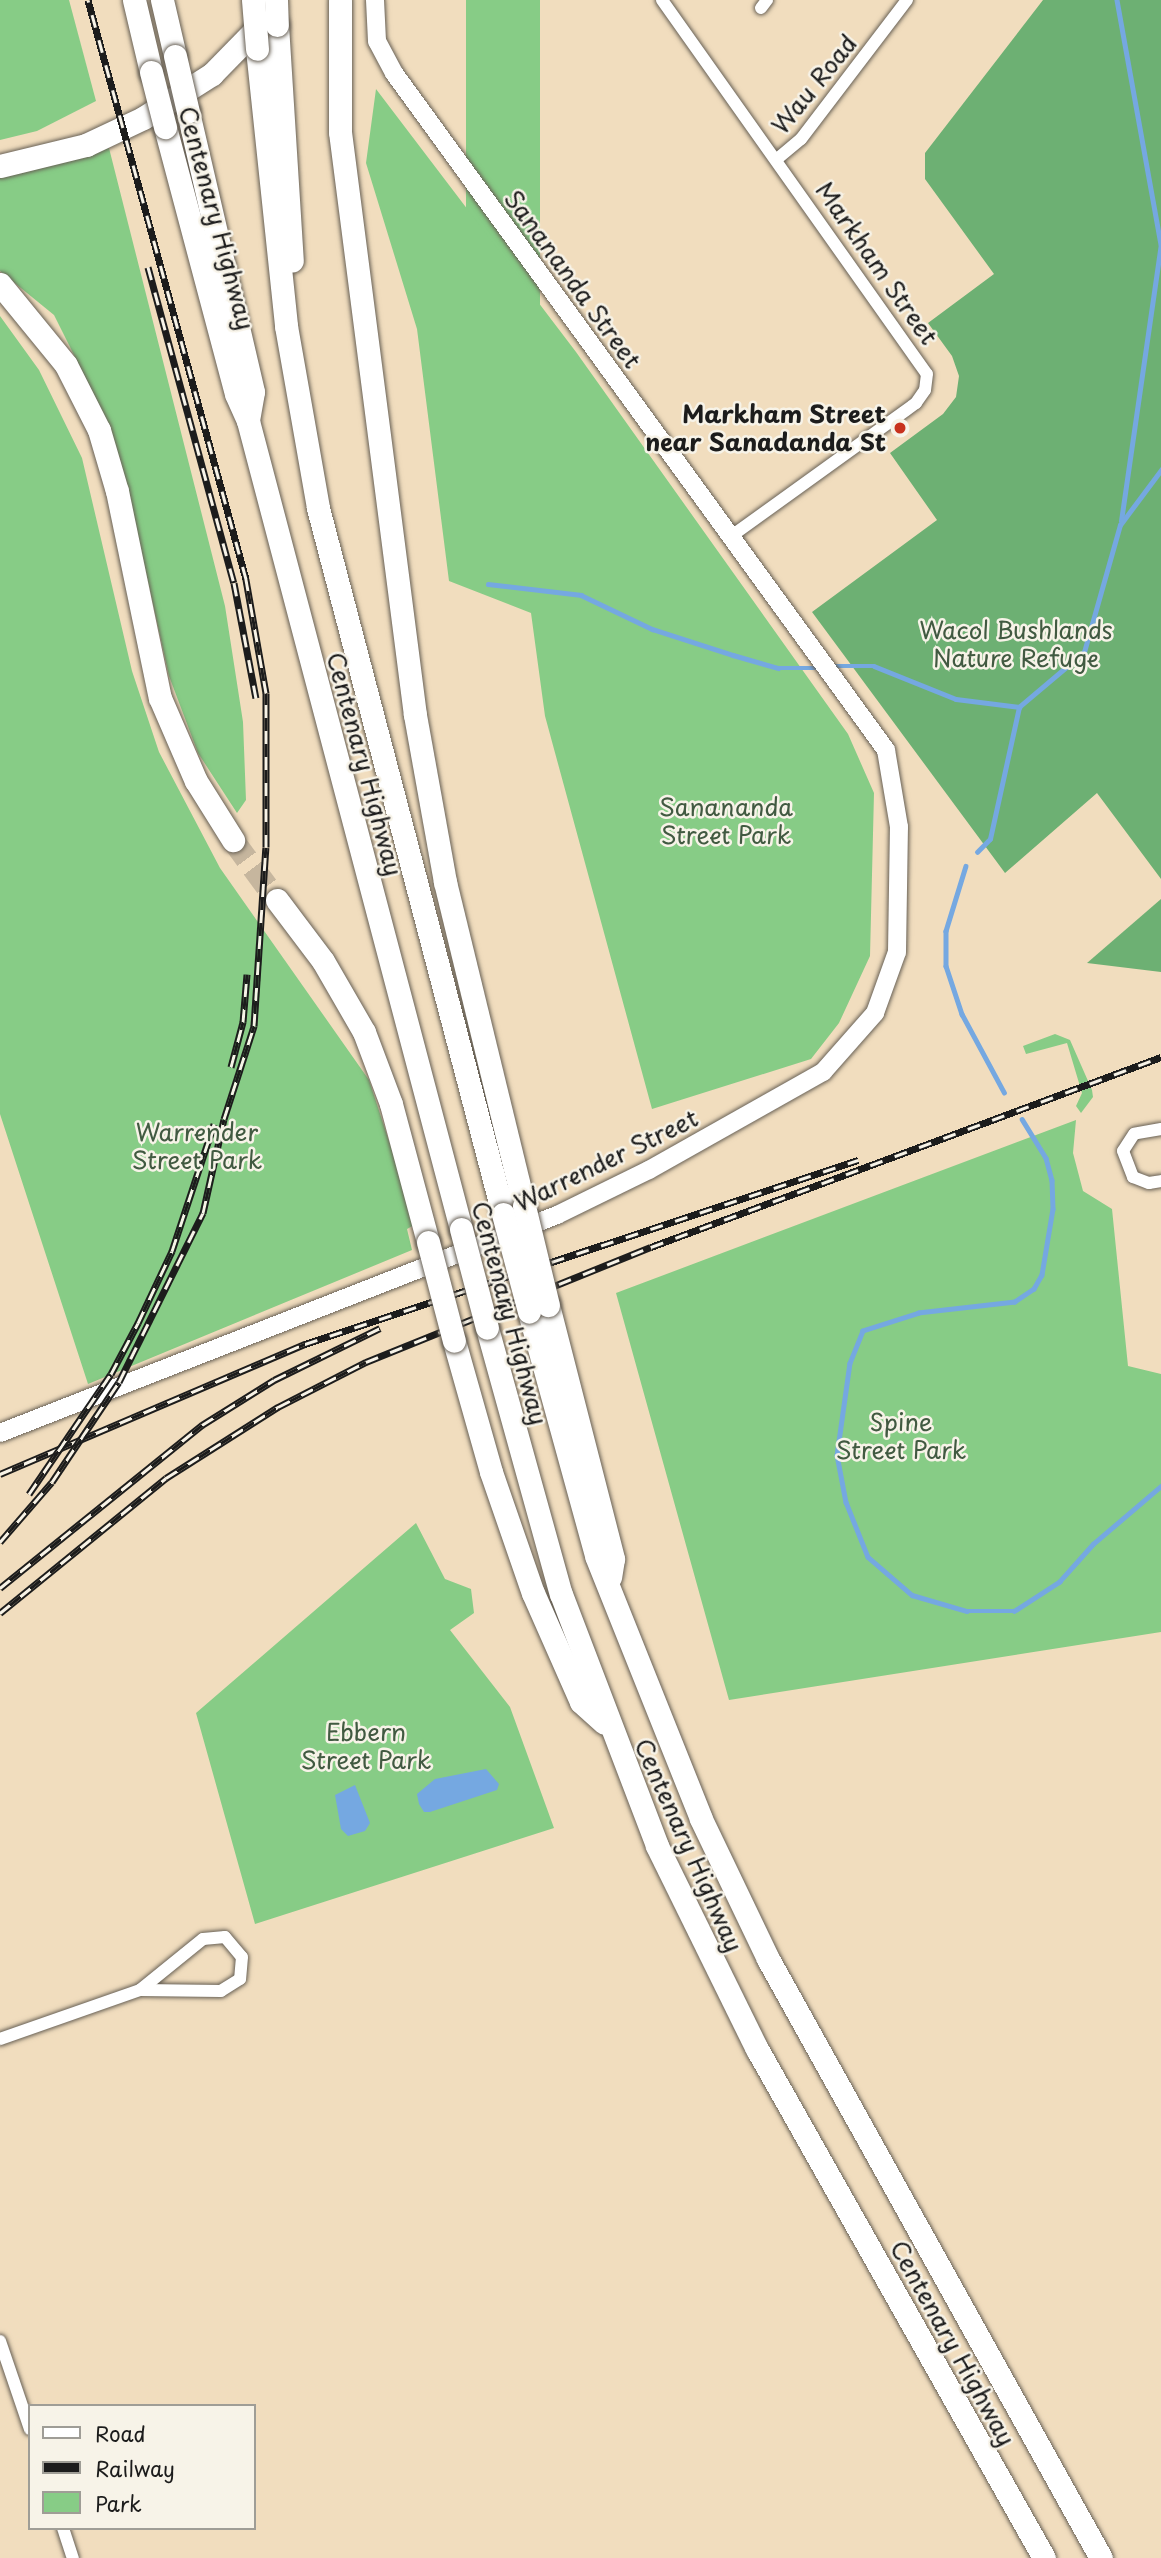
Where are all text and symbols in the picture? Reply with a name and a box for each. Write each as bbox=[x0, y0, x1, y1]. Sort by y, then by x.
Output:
street label: Wau Road bbox=[766, 29, 862, 139]
street label: Centenary Highway bbox=[173, 103, 261, 333]
street label: Markham Street bbox=[810, 176, 944, 350]
street label: Sanananda Street bbox=[499, 184, 647, 374]
place label: Markham Street near Sanadanda St bbox=[646, 400, 886, 456]
marker: Markham Street near Sanadanda St bbox=[892, 420, 908, 436]
park label: Wacol Bushlands Nature Refuge bbox=[918, 616, 1114, 672]
street label: Centenary Highway bbox=[321, 649, 409, 879]
park label: Sanananda Street Park bbox=[659, 793, 793, 849]
street label: Warrender Street bbox=[509, 1103, 703, 1217]
park label: Warrender Street Park bbox=[130, 1118, 264, 1174]
street label: Centenary Highway bbox=[466, 1198, 554, 1428]
park label: Spine Street Park bbox=[834, 1408, 968, 1464]
park label: Ebbern Street Park bbox=[299, 1718, 433, 1774]
street label: Centenary Highway bbox=[629, 1734, 749, 1956]
street label: Centenary Highway bbox=[885, 2235, 1021, 2451]
legend bbox=[28, 2404, 256, 2530]
text: Road bbox=[95, 2417, 146, 2449]
text: Railway bbox=[95, 2452, 175, 2484]
text: Park bbox=[95, 2487, 142, 2519]

